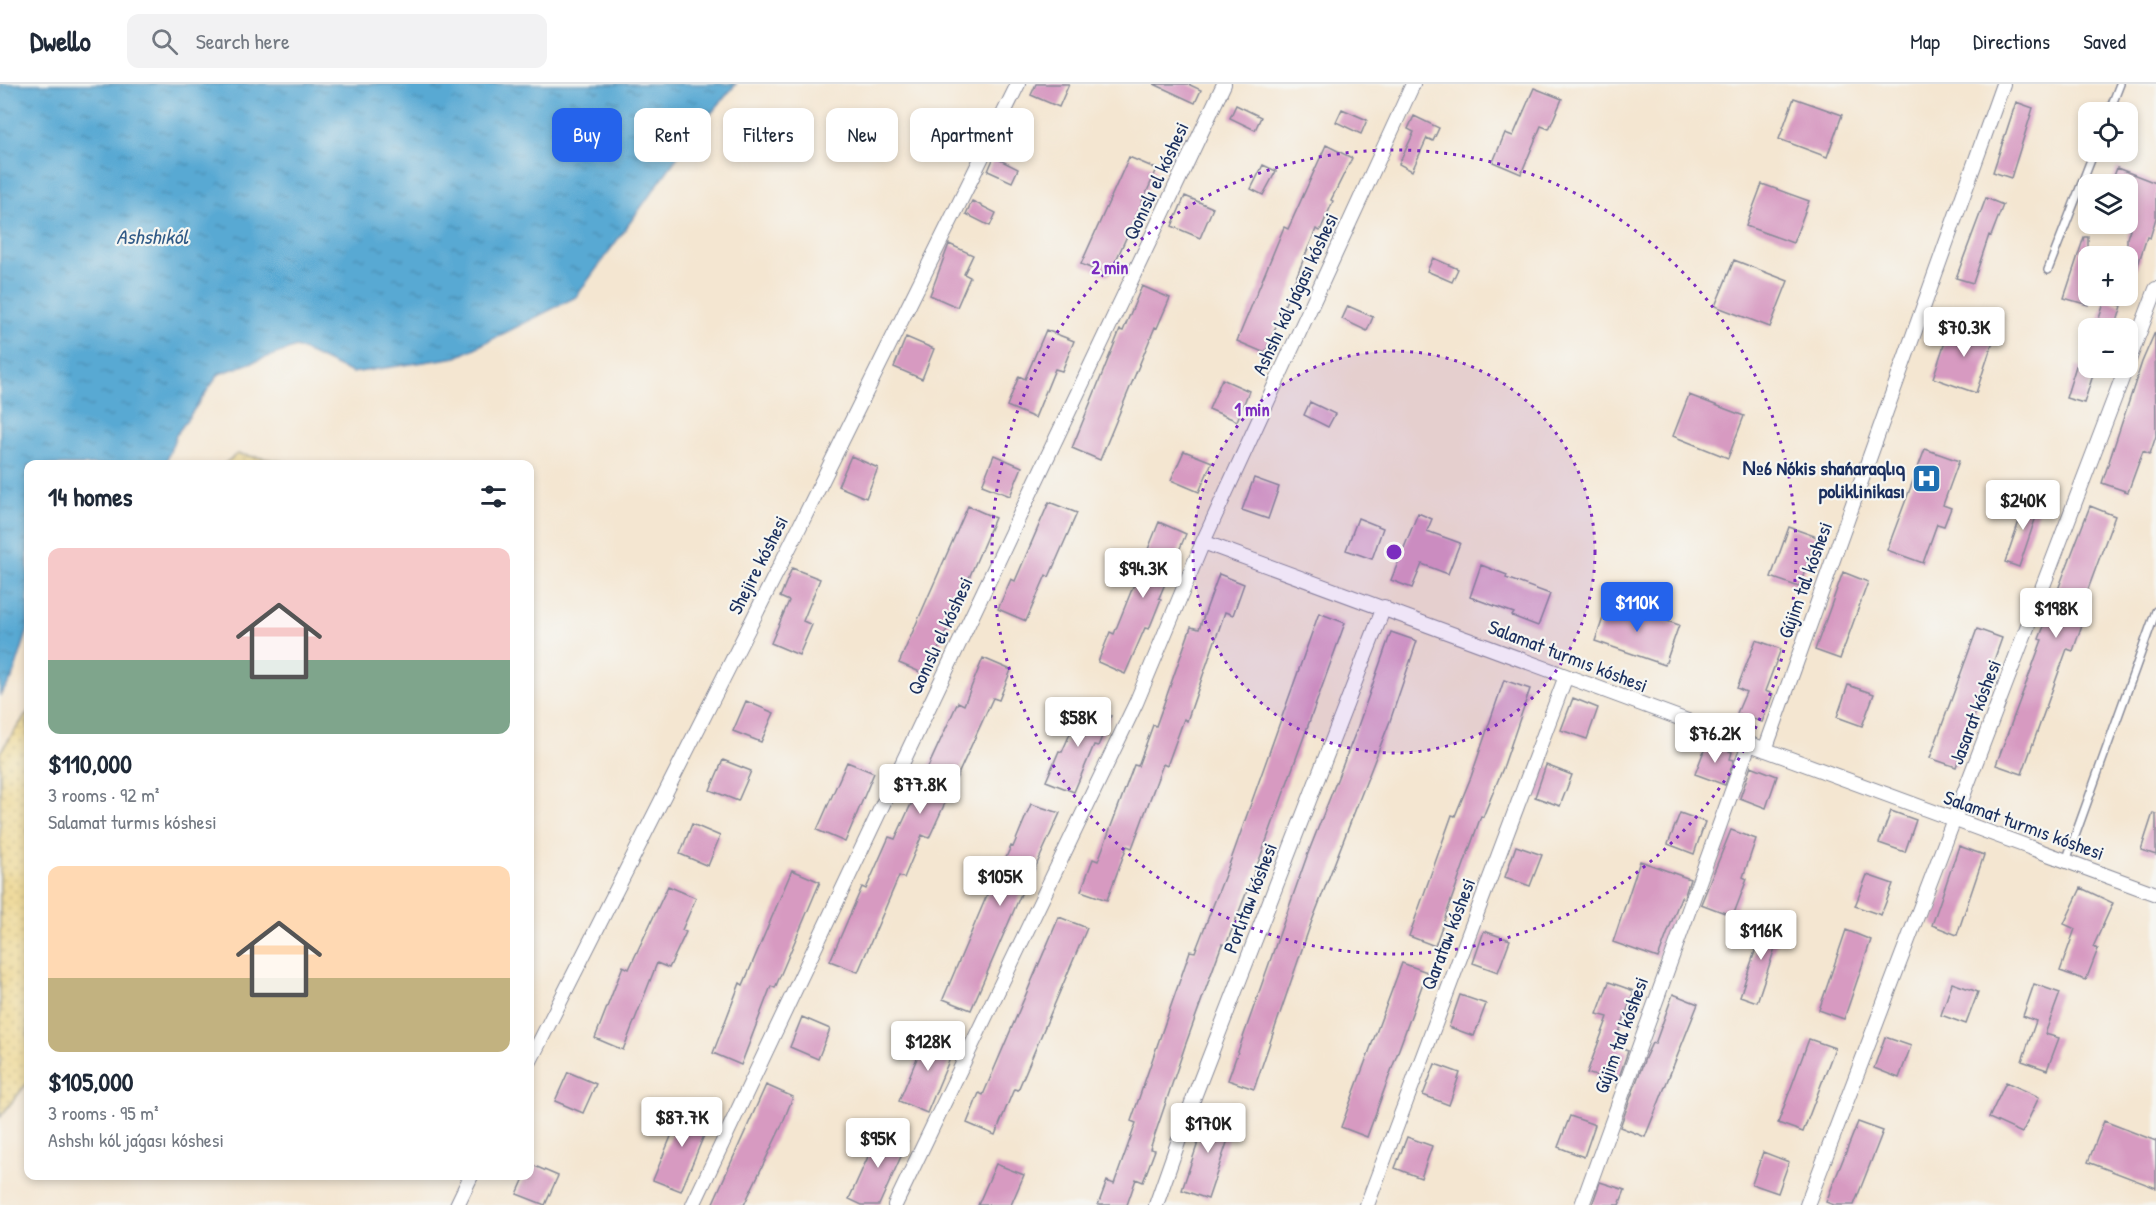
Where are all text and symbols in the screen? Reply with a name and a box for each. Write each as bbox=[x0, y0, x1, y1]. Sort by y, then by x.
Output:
search box bbox=[127, 14, 547, 68]
text: Dwello bbox=[30, 22, 91, 60]
icon: search bbox=[148, 25, 181, 58]
text: Search here bbox=[196, 26, 290, 56]
text: Map bbox=[1910, 27, 1940, 56]
text: Directions bbox=[1973, 27, 2050, 56]
text: Saved bbox=[2083, 27, 2126, 56]
map controls bbox=[2078, 102, 2138, 378]
button: locate bbox=[2078, 102, 2138, 162]
chip: Buy bbox=[552, 108, 622, 162]
chip: Rent bbox=[634, 108, 711, 162]
chip: Filters bbox=[723, 108, 814, 162]
chip: New bbox=[826, 108, 898, 162]
chip: Apartment bbox=[910, 108, 1034, 162]
street label: Qonıslı el kóshesi bbox=[1116, 117, 1195, 244]
button: layers bbox=[2078, 174, 2138, 234]
street label: Ashshı kól jaǵası kóshesi bbox=[1245, 208, 1344, 379]
water label: Ashshıkól bbox=[116, 222, 189, 251]
button: + bbox=[2078, 246, 2138, 306]
text: 2 min bbox=[1092, 255, 1128, 280]
pin: $70.3K bbox=[1915, 307, 2013, 358]
text: $70.3K bbox=[1938, 313, 1990, 340]
button: − bbox=[2078, 318, 2138, 378]
text: 1 min bbox=[1234, 397, 1270, 422]
place label: №6 Nókis shańaraqlıq poliklinikası bbox=[1742, 454, 1906, 505]
hospital icon: №6 Nókis shańaraqlıq poliklinikası bbox=[1910, 463, 1942, 495]
text: 14 homes bbox=[48, 479, 133, 514]
icon: filters bbox=[477, 480, 510, 513]
pin: $240K bbox=[1981, 480, 2065, 531]
text: $240K bbox=[2000, 486, 2046, 513]
street label: Shejire kóshesi bbox=[721, 511, 794, 619]
street label: Gújim tal kóshesi bbox=[1771, 518, 1838, 642]
centre of rings bbox=[1384, 542, 1404, 562]
pin: $94.3K bbox=[1094, 548, 1192, 599]
text: $94.3K bbox=[1119, 554, 1167, 581]
street label: Qonıslı el kóshesi bbox=[900, 572, 979, 699]
pin: $110K bbox=[1595, 582, 1679, 633]
icon: home bbox=[225, 587, 333, 695]
text: $110K bbox=[1615, 588, 1659, 615]
pin: $198K bbox=[2014, 588, 2098, 639]
text: $198K bbox=[2034, 594, 2078, 621]
street label: Salamat turmıs kóshesi bbox=[1485, 613, 1652, 698]
street label: Jasarat kóshesi bbox=[1942, 655, 2007, 768]
pin: $58K bbox=[1042, 697, 1114, 748]
text: $58K bbox=[1059, 703, 1097, 730]
pin: $76.2K bbox=[1666, 713, 1764, 764]
text: $76.2K bbox=[1689, 719, 1741, 746]
text: $110,000 bbox=[48, 746, 132, 781]
pin: $77.8K bbox=[871, 764, 969, 815]
text: $77.8K bbox=[893, 770, 947, 797]
text: 3 rooms · 92 m² bbox=[48, 781, 159, 808]
street label: Salamat turmıs kóshesi bbox=[1940, 783, 2108, 866]
text: Salamat turmıs kóshesi bbox=[48, 808, 217, 835]
street label: Porlıtaw kóshesi bbox=[1216, 839, 1283, 957]
pin: $105K bbox=[958, 856, 1042, 907]
text: $105K bbox=[977, 862, 1023, 889]
street label: Qarataw kóshesi bbox=[1414, 874, 1481, 994]
icon: home bbox=[225, 905, 333, 1013]
pin: $116K bbox=[1719, 910, 1803, 961]
text: $116K bbox=[1739, 916, 1783, 943]
street label: Gújim tal kóshesi bbox=[1587, 973, 1654, 1097]
pin: $128K bbox=[886, 1021, 970, 1072]
text: $128K bbox=[905, 1027, 951, 1054]
text: $105,000 bbox=[48, 1064, 133, 1099]
pin: $87.7K bbox=[633, 1097, 731, 1148]
text: 3 rooms · 95 m² bbox=[48, 1099, 158, 1126]
text: $87.7K bbox=[655, 1103, 709, 1130]
pin: $170K bbox=[1166, 1103, 1250, 1154]
text: $170K bbox=[1185, 1109, 1231, 1136]
pin: $95K bbox=[842, 1118, 914, 1169]
text: $95K bbox=[860, 1124, 896, 1151]
text: Ashshı kól jaǵası kóshesi bbox=[48, 1126, 224, 1153]

